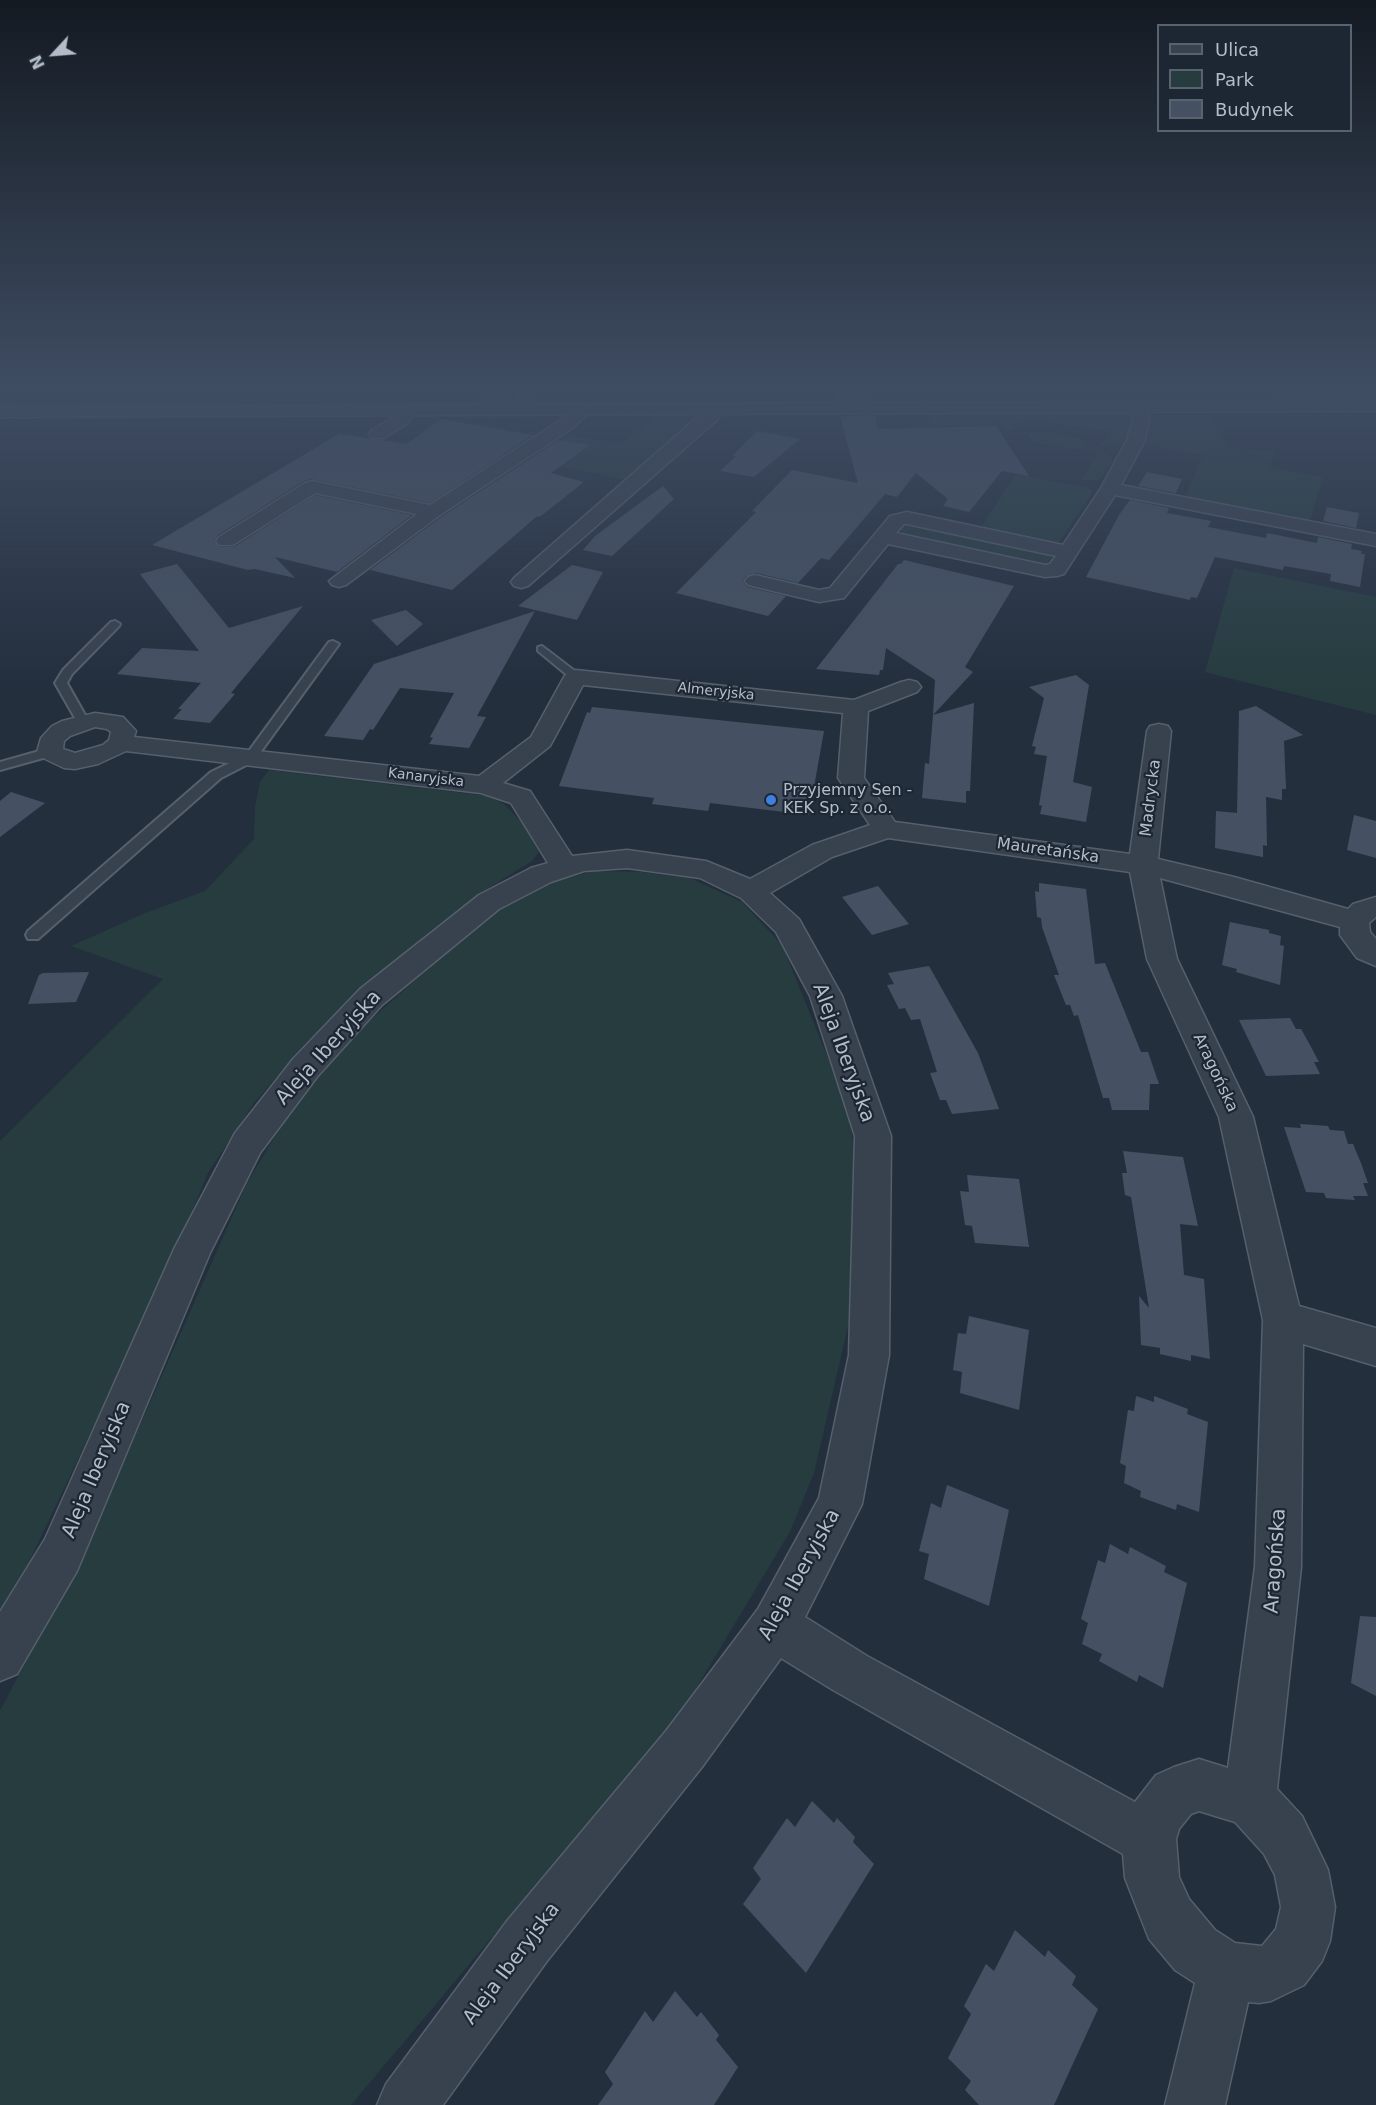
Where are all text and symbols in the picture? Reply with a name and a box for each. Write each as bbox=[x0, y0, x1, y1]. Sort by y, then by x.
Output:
north arrow bbox=[24, 24, 84, 84]
legend bbox=[1157, 24, 1352, 132]
text: Ulica bbox=[1215, 39, 1259, 60]
text: N bbox=[26, 52, 49, 72]
text: Park bbox=[1215, 69, 1254, 90]
text: Budynek bbox=[1215, 99, 1294, 120]
street label: Almeryjska bbox=[677, 680, 755, 704]
street label: Madrycka bbox=[1137, 758, 1165, 838]
street label: Kanaryjska bbox=[387, 765, 465, 791]
place label: Przyjemny Sen - KEK Sp. z o.o. bbox=[783, 781, 912, 819]
marker: Przyjemny Sen - KEK Sp. z o.o. bbox=[764, 793, 778, 807]
street label: Mauretańska bbox=[996, 834, 1100, 868]
street label: Aleja Iberyjska bbox=[807, 980, 879, 1126]
street label: Aleja Iberyjska bbox=[271, 986, 387, 1110]
street label: Aragońska bbox=[1188, 1031, 1242, 1115]
street label: Aleja Iberyjska bbox=[57, 1398, 137, 1542]
street label: Aleja Iberyjska bbox=[754, 1505, 846, 1645]
street label: Aragońska bbox=[1260, 1507, 1292, 1615]
street label: Aleja Iberyjska bbox=[458, 1898, 566, 2030]

